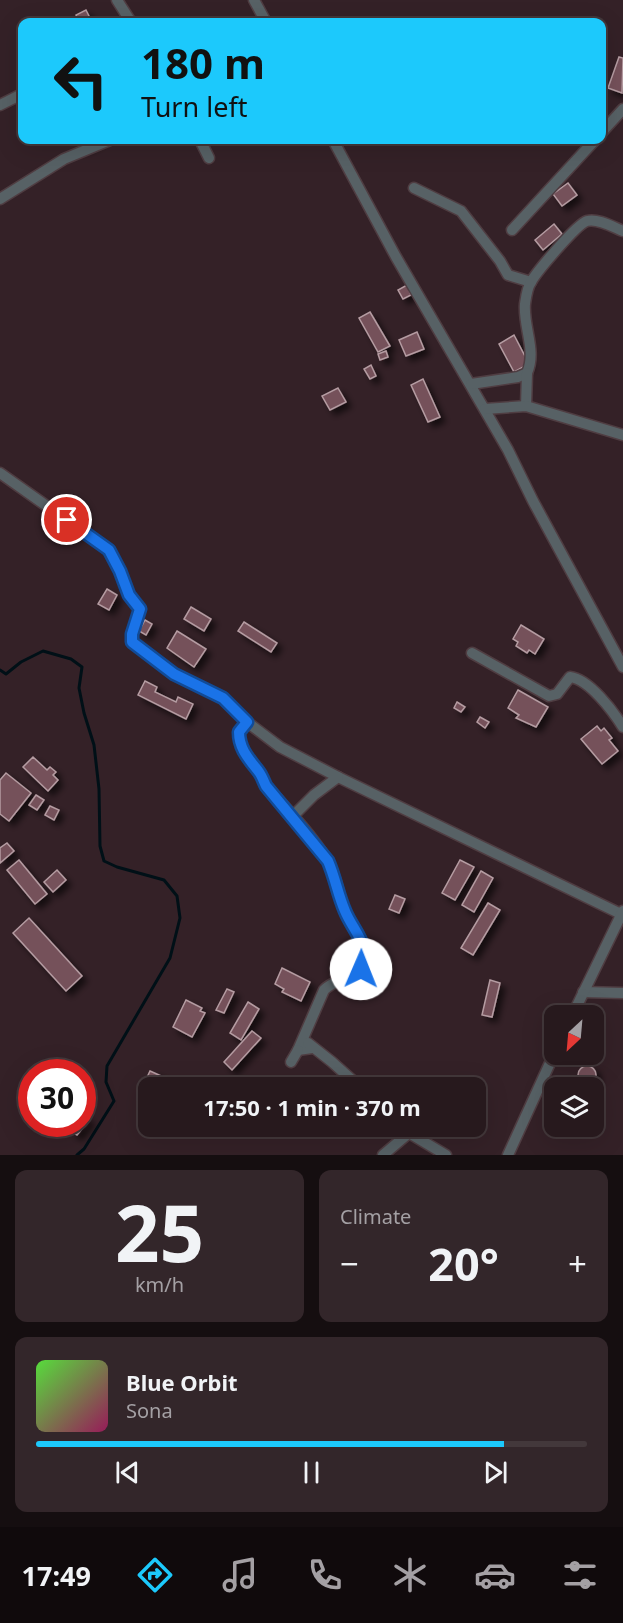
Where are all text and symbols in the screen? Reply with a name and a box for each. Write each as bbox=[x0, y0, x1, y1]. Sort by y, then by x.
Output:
text: 180 m bbox=[141, 34, 265, 91]
icon: left bbox=[42, 42, 120, 120]
text: Turn left bbox=[141, 88, 247, 125]
pin bbox=[41, 494, 92, 545]
icon: arrive bbox=[50, 503, 83, 536]
position arrow bbox=[329, 937, 393, 1001]
north arrow bbox=[544, 1005, 604, 1065]
map controls bbox=[544, 1005, 604, 1137]
speed limit sign: 30 bbox=[18, 1059, 96, 1137]
button: layers bbox=[544, 1077, 604, 1137]
text: 17:50 · 1 min · 370 m bbox=[203, 1092, 421, 1122]
text: 25 bbox=[115, 1179, 204, 1285]
text: Climate bbox=[340, 1203, 411, 1230]
text: 20° bbox=[428, 1233, 499, 1294]
text: − bbox=[340, 1241, 359, 1286]
text: + bbox=[568, 1241, 587, 1286]
text: km/h bbox=[135, 1271, 184, 1298]
text: Blue Orbit bbox=[126, 1367, 238, 1397]
text: Sona bbox=[126, 1397, 173, 1424]
icon: previous bbox=[111, 1456, 144, 1489]
icon: pause bbox=[295, 1456, 328, 1489]
icon: next bbox=[479, 1456, 512, 1489]
icon: directions bbox=[134, 1554, 176, 1596]
icon: music bbox=[219, 1554, 261, 1596]
icon: phone bbox=[304, 1554, 346, 1596]
icon: climate bbox=[389, 1554, 431, 1596]
icon: car bbox=[474, 1554, 516, 1596]
icon: filters bbox=[559, 1554, 601, 1596]
text: 17:49 bbox=[22, 1557, 91, 1594]

